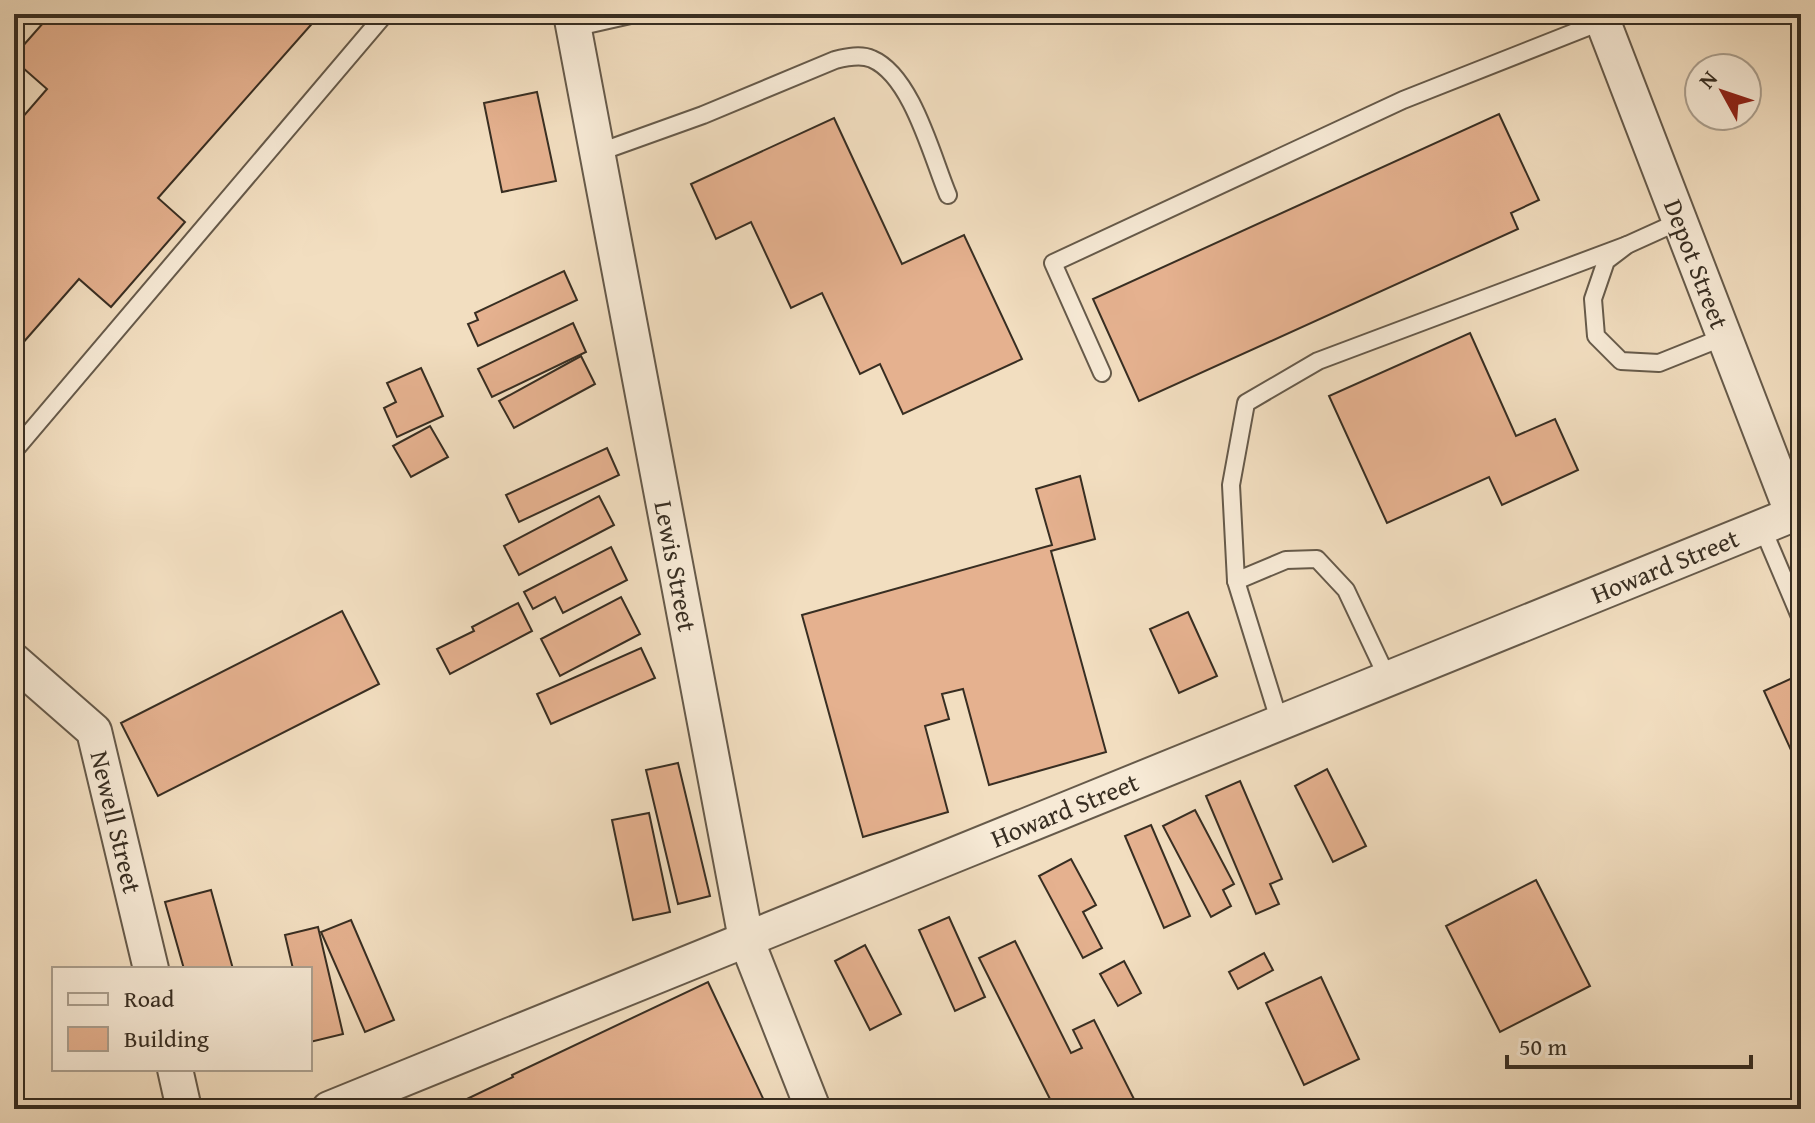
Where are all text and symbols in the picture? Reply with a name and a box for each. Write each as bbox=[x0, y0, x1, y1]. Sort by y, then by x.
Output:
north arrow bbox=[1683, 52, 1763, 132]
text: N bbox=[1691, 63, 1725, 95]
street label: Depot Street bbox=[1654, 193, 1739, 334]
street label: Lewis Street bbox=[644, 497, 707, 635]
street label: Howard Street bbox=[1585, 518, 1745, 613]
street label: Newell Street bbox=[80, 747, 152, 897]
street label: Howard Street bbox=[985, 762, 1144, 857]
legend bbox=[52, 967, 312, 1071]
text: Road bbox=[124, 981, 174, 1016]
scale bar bbox=[1507, 1019, 1751, 1069]
text: Building bbox=[124, 1021, 209, 1056]
text: 50 m bbox=[1519, 1029, 1567, 1064]

